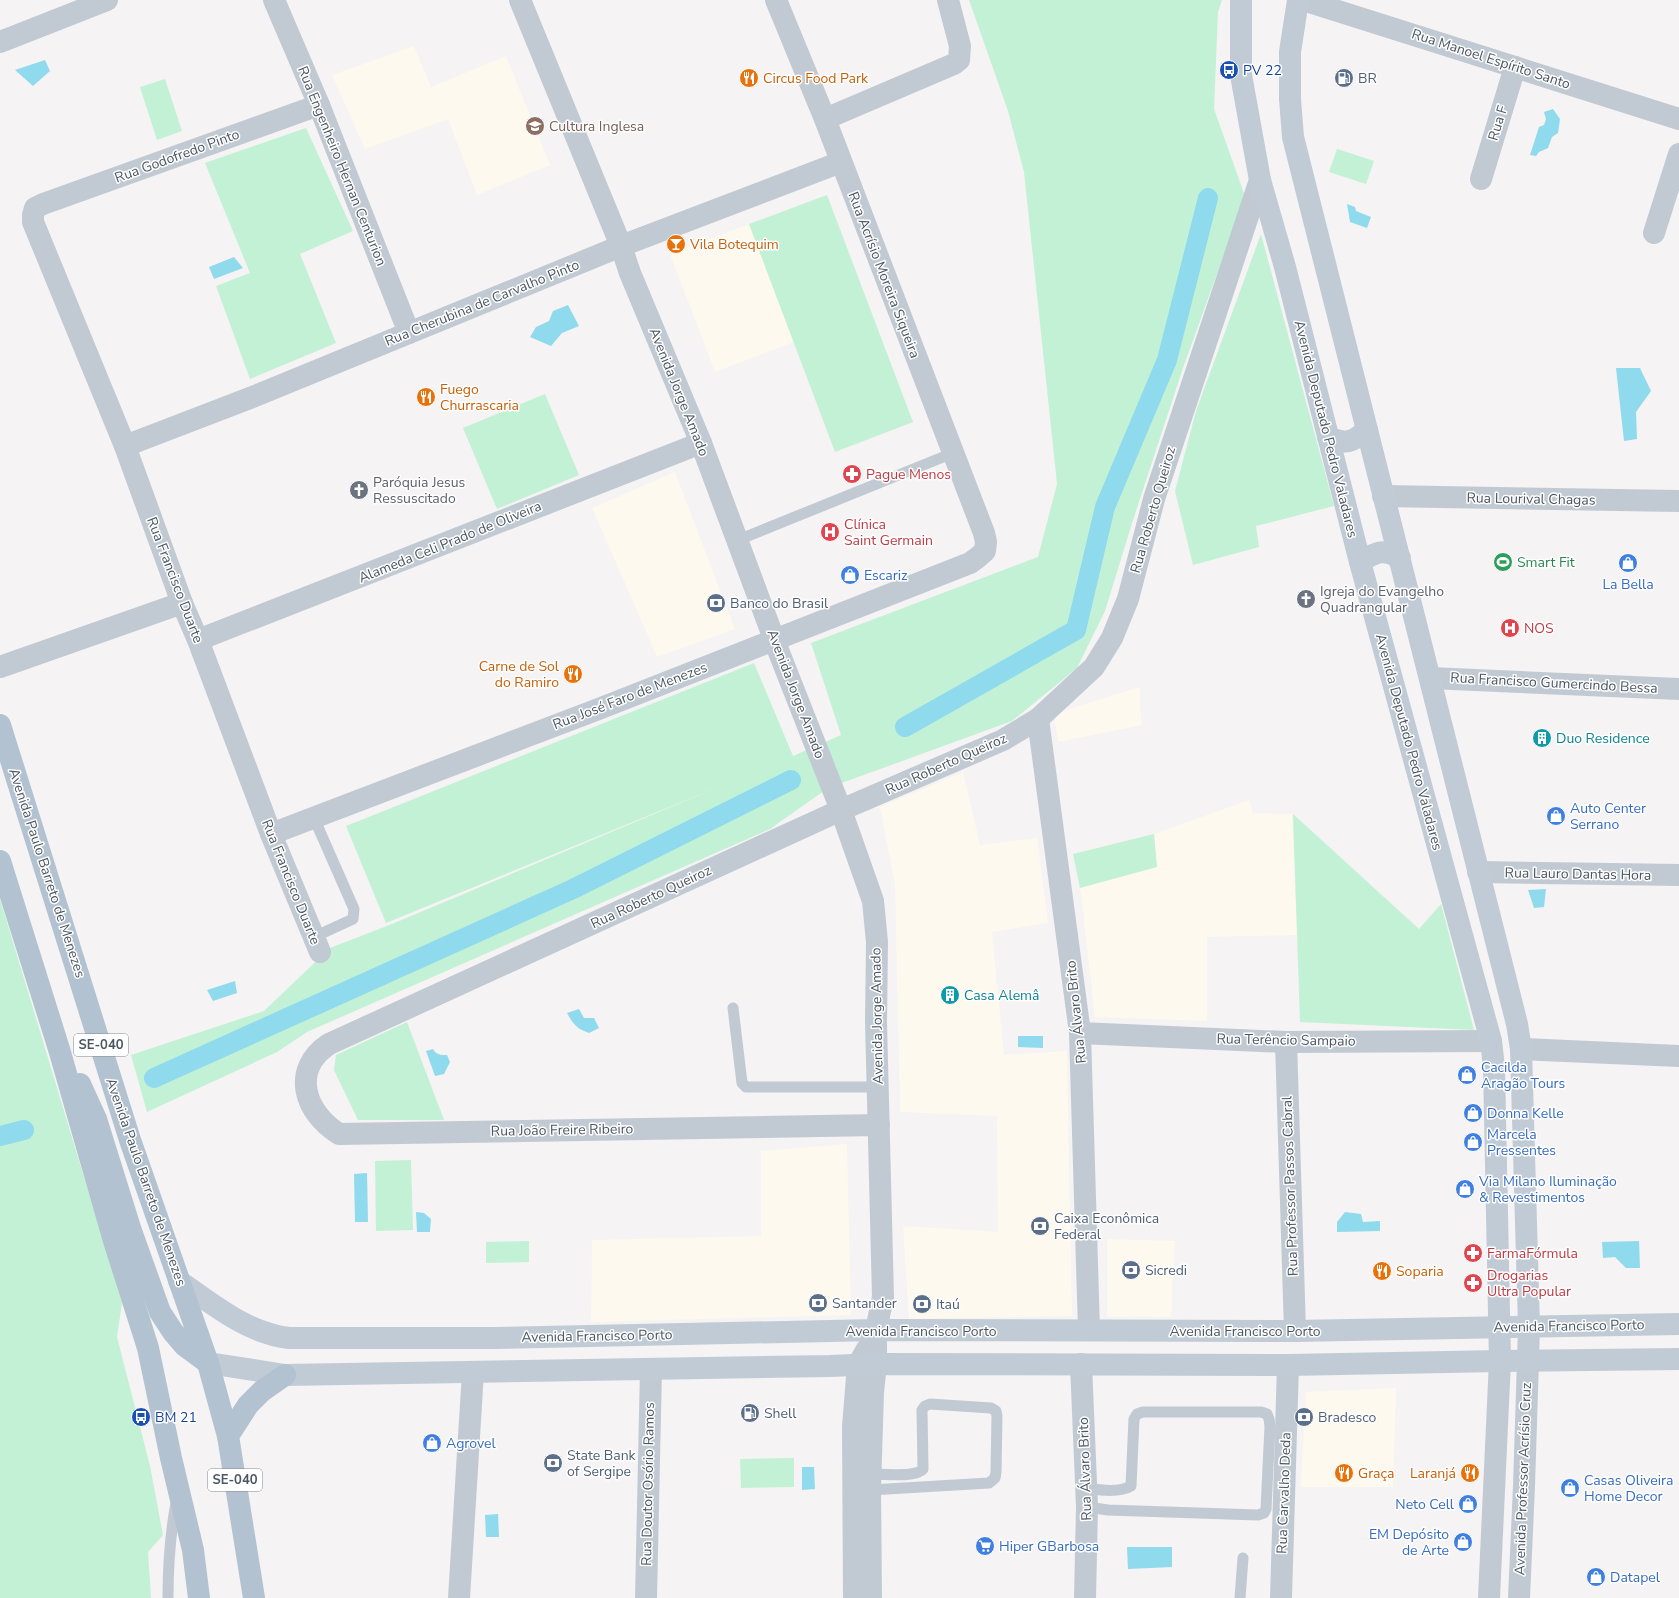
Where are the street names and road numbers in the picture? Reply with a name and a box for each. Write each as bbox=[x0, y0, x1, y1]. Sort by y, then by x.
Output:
street label: Rua Manoel Espírito Santo bbox=[1409, 24, 1573, 94]
street label: Rua Engenheiro Hernan Centurion bbox=[293, 63, 391, 269]
street label: Rua F bbox=[1484, 103, 1512, 143]
street label: Rua Godofredo Pinto bbox=[112, 125, 242, 187]
street label: Rua Acrísio Moreira Siqueira bbox=[843, 189, 925, 361]
street label: Rua Cherubina de Carvalho Pinto bbox=[382, 255, 582, 351]
street label: Avenida Deputado Pedro Valadares bbox=[1290, 318, 1362, 540]
street label: Avenida Jorge Amado bbox=[645, 325, 714, 459]
street label: Rua Roberto Queiroz bbox=[1126, 444, 1180, 575]
street label: Rua Lourival Chagas bbox=[1466, 488, 1596, 510]
street label: Alameda Celi Prado de Oliveira bbox=[356, 497, 544, 587]
street label: Rua Francisco Duarte bbox=[142, 514, 208, 646]
street label: Avenida Jorge Amado bbox=[763, 627, 829, 761]
street label: Avenida Deputado Pedro Valadares bbox=[1371, 632, 1447, 853]
street label: Rua José Faro de Menezes bbox=[550, 658, 710, 734]
street label: Rua Francisco Gumercindo Bessa bbox=[1450, 668, 1658, 698]
street label: Rua Roberto Queiroz bbox=[882, 729, 1010, 799]
street label: Avenida Paulo Barreto de Menezes bbox=[4, 766, 90, 980]
street label: Rua Francisco Duarte bbox=[257, 817, 325, 947]
street label: Rua Roberto Queiroz bbox=[588, 861, 715, 933]
street label: Rua Lauro Dantas Hora bbox=[1505, 863, 1651, 885]
street label: Avenida Jorge Amado bbox=[866, 947, 888, 1085]
street label: Rua Álvaro Brito bbox=[1061, 959, 1091, 1064]
street label: Rua Terêncio Sampaio bbox=[1216, 1029, 1356, 1051]
road number: SE-040 bbox=[74, 1034, 128, 1056]
street label: Avenida Paulo Barreto de Menezes bbox=[101, 1075, 191, 1289]
street label: Rua Professor Passos Cabral bbox=[1277, 1095, 1303, 1276]
street label: Rua João Freire Ribeiro bbox=[491, 1119, 634, 1141]
street label: Avenida Francisco Porto bbox=[1493, 1315, 1645, 1337]
street label: Avenida Francisco Porto bbox=[845, 1322, 997, 1341]
street label: Avenida Francisco Porto bbox=[1169, 1322, 1321, 1341]
street label: Avenida Francisco Porto bbox=[521, 1325, 673, 1347]
street label: Avenida Professor Acrísio Cruz bbox=[1510, 1382, 1536, 1576]
street label: Rua Doutor Osório Ramos bbox=[637, 1402, 659, 1566]
street label: Rua Álvaro Brito bbox=[1074, 1417, 1096, 1521]
street label: Rua Carvalho Deda bbox=[1272, 1432, 1296, 1554]
road number: SE-040 bbox=[208, 1469, 262, 1491]

